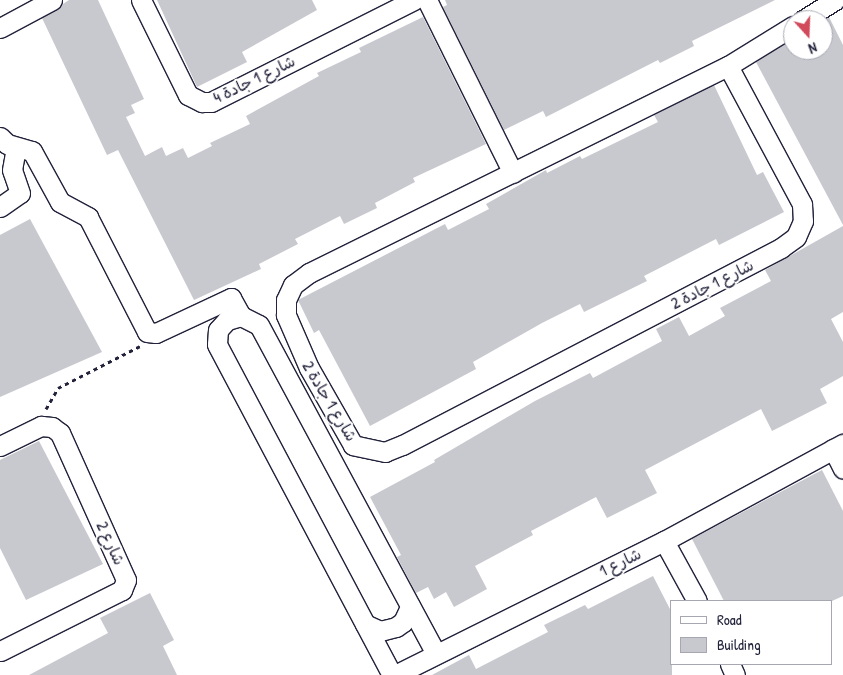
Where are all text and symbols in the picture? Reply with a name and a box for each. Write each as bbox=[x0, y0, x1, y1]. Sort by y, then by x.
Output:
north arrow bbox=[783, 10, 833, 60]
text: N bbox=[806, 38, 820, 59]
street label: شارع 1 جادة 4 bbox=[210, 51, 298, 107]
street label: شارع 1 جادة 2 bbox=[668, 255, 756, 313]
street label: شارع 1 جادة 2 bbox=[299, 357, 361, 445]
street label: شارع 2 bbox=[93, 518, 129, 568]
street label: شارع 1 bbox=[596, 544, 644, 580]
legend bbox=[670, 600, 833, 665]
text: Road bbox=[717, 609, 742, 630]
text: Building bbox=[717, 634, 761, 655]

